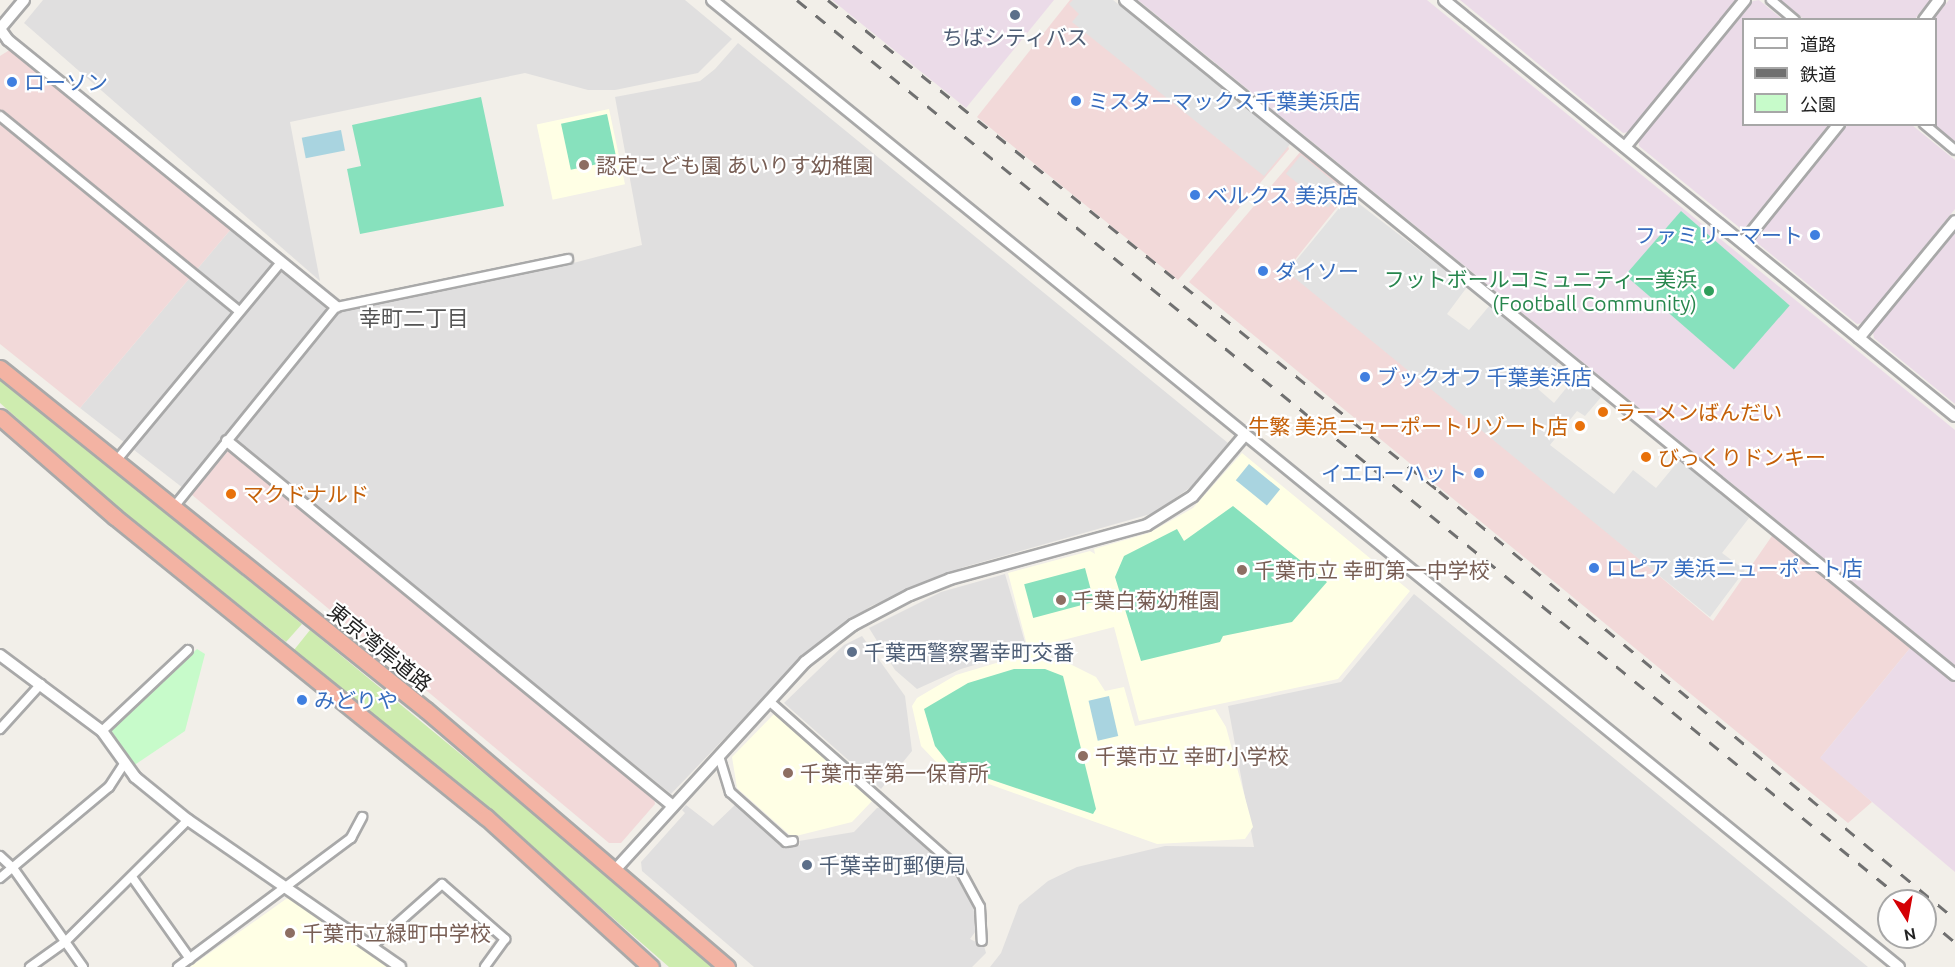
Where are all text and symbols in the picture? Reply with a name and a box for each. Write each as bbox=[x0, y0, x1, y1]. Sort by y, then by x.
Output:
marker: ちばシティバス bbox=[1008, 8, 1022, 22]
legend bbox=[1742, 18, 1937, 126]
place label: ちばシティバス bbox=[942, 24, 1088, 50]
text: 道路 bbox=[1800, 34, 1836, 54]
text: 鉄道 bbox=[1800, 64, 1836, 84]
place label: ローソン bbox=[24, 69, 108, 95]
marker: ローソン bbox=[5, 75, 19, 89]
place label: ミスターマックス千葉美浜店 bbox=[1088, 88, 1361, 114]
marker: ミスターマックス千葉美浜店 bbox=[1069, 94, 1083, 108]
text: 公園 bbox=[1800, 94, 1836, 114]
place label: 認定こども園 あいりす幼稚園 bbox=[596, 152, 874, 178]
marker: 認定こども園 あいりす幼稚園 bbox=[577, 158, 591, 172]
place label: ベルクス 美浜店 bbox=[1207, 182, 1359, 208]
marker: ベルクス 美浜店 bbox=[1188, 188, 1202, 202]
place label: ファミリーマート bbox=[1635, 222, 1803, 248]
marker: ファミリーマート bbox=[1808, 228, 1822, 242]
place label: ダイソー bbox=[1275, 258, 1359, 284]
marker: ダイソー bbox=[1256, 264, 1270, 278]
place label: フットボールコミュニティー美浜 (Football Community) bbox=[1382, 266, 1697, 316]
marker: フットボールコミュニティー美浜 (Football Community) bbox=[1702, 284, 1716, 298]
district label: 幸町二丁目 bbox=[359, 305, 469, 331]
place label: ブックオフ 千葉美浜店 bbox=[1377, 364, 1592, 390]
marker: ブックオフ 千葉美浜店 bbox=[1358, 370, 1372, 384]
place label: ラーメンばんだい bbox=[1615, 399, 1783, 425]
marker: ラーメンばんだい bbox=[1596, 405, 1610, 419]
place label: 牛繁 美浜ニューポートリゾート店 bbox=[1248, 413, 1568, 439]
marker: 牛繁 美浜ニューポートリゾート店 bbox=[1573, 419, 1587, 433]
place label: びっくりドンキー bbox=[1658, 444, 1826, 470]
marker: びっくりドンキー bbox=[1639, 450, 1653, 464]
place label: イエローハット bbox=[1320, 460, 1467, 486]
marker: イエローハット bbox=[1472, 466, 1486, 480]
place label: マクドナルド bbox=[243, 481, 369, 507]
marker: マクドナルド bbox=[224, 487, 238, 501]
place label: ロピア 美浜ニューポート店 bbox=[1606, 555, 1863, 581]
place label: 千葉市立 幸町第一中学校 bbox=[1254, 557, 1490, 583]
marker: ロピア 美浜ニューポート店 bbox=[1587, 561, 1601, 575]
marker: 千葉市立 幸町第一中学校 bbox=[1235, 563, 1249, 577]
place label: 千葉白菊幼稚園 bbox=[1073, 587, 1220, 613]
marker: 千葉白菊幼稚園 bbox=[1054, 593, 1068, 607]
street label: 東京湾岸道路 bbox=[323, 598, 437, 696]
place label: 千葉西警察署幸町交番 bbox=[864, 639, 1074, 665]
marker: 千葉西警察署幸町交番 bbox=[845, 645, 859, 659]
place label: みどりや bbox=[314, 687, 398, 713]
marker: みどりや bbox=[295, 693, 309, 707]
place label: 千葉市立 幸町小学校 bbox=[1095, 743, 1289, 769]
marker: 千葉市立 幸町小学校 bbox=[1076, 749, 1090, 763]
place label: 千葉市幸第一保育所 bbox=[800, 760, 989, 786]
marker: 千葉市幸第一保育所 bbox=[781, 766, 795, 780]
place label: 千葉幸町郵便局 bbox=[819, 852, 966, 878]
marker: 千葉幸町郵便局 bbox=[800, 858, 814, 872]
north arrow bbox=[1877, 889, 1937, 949]
place label: 千葉市立緑町中学校 bbox=[302, 920, 491, 946]
text: N bbox=[1902, 925, 1918, 945]
marker: 千葉市立緑町中学校 bbox=[283, 926, 297, 940]

